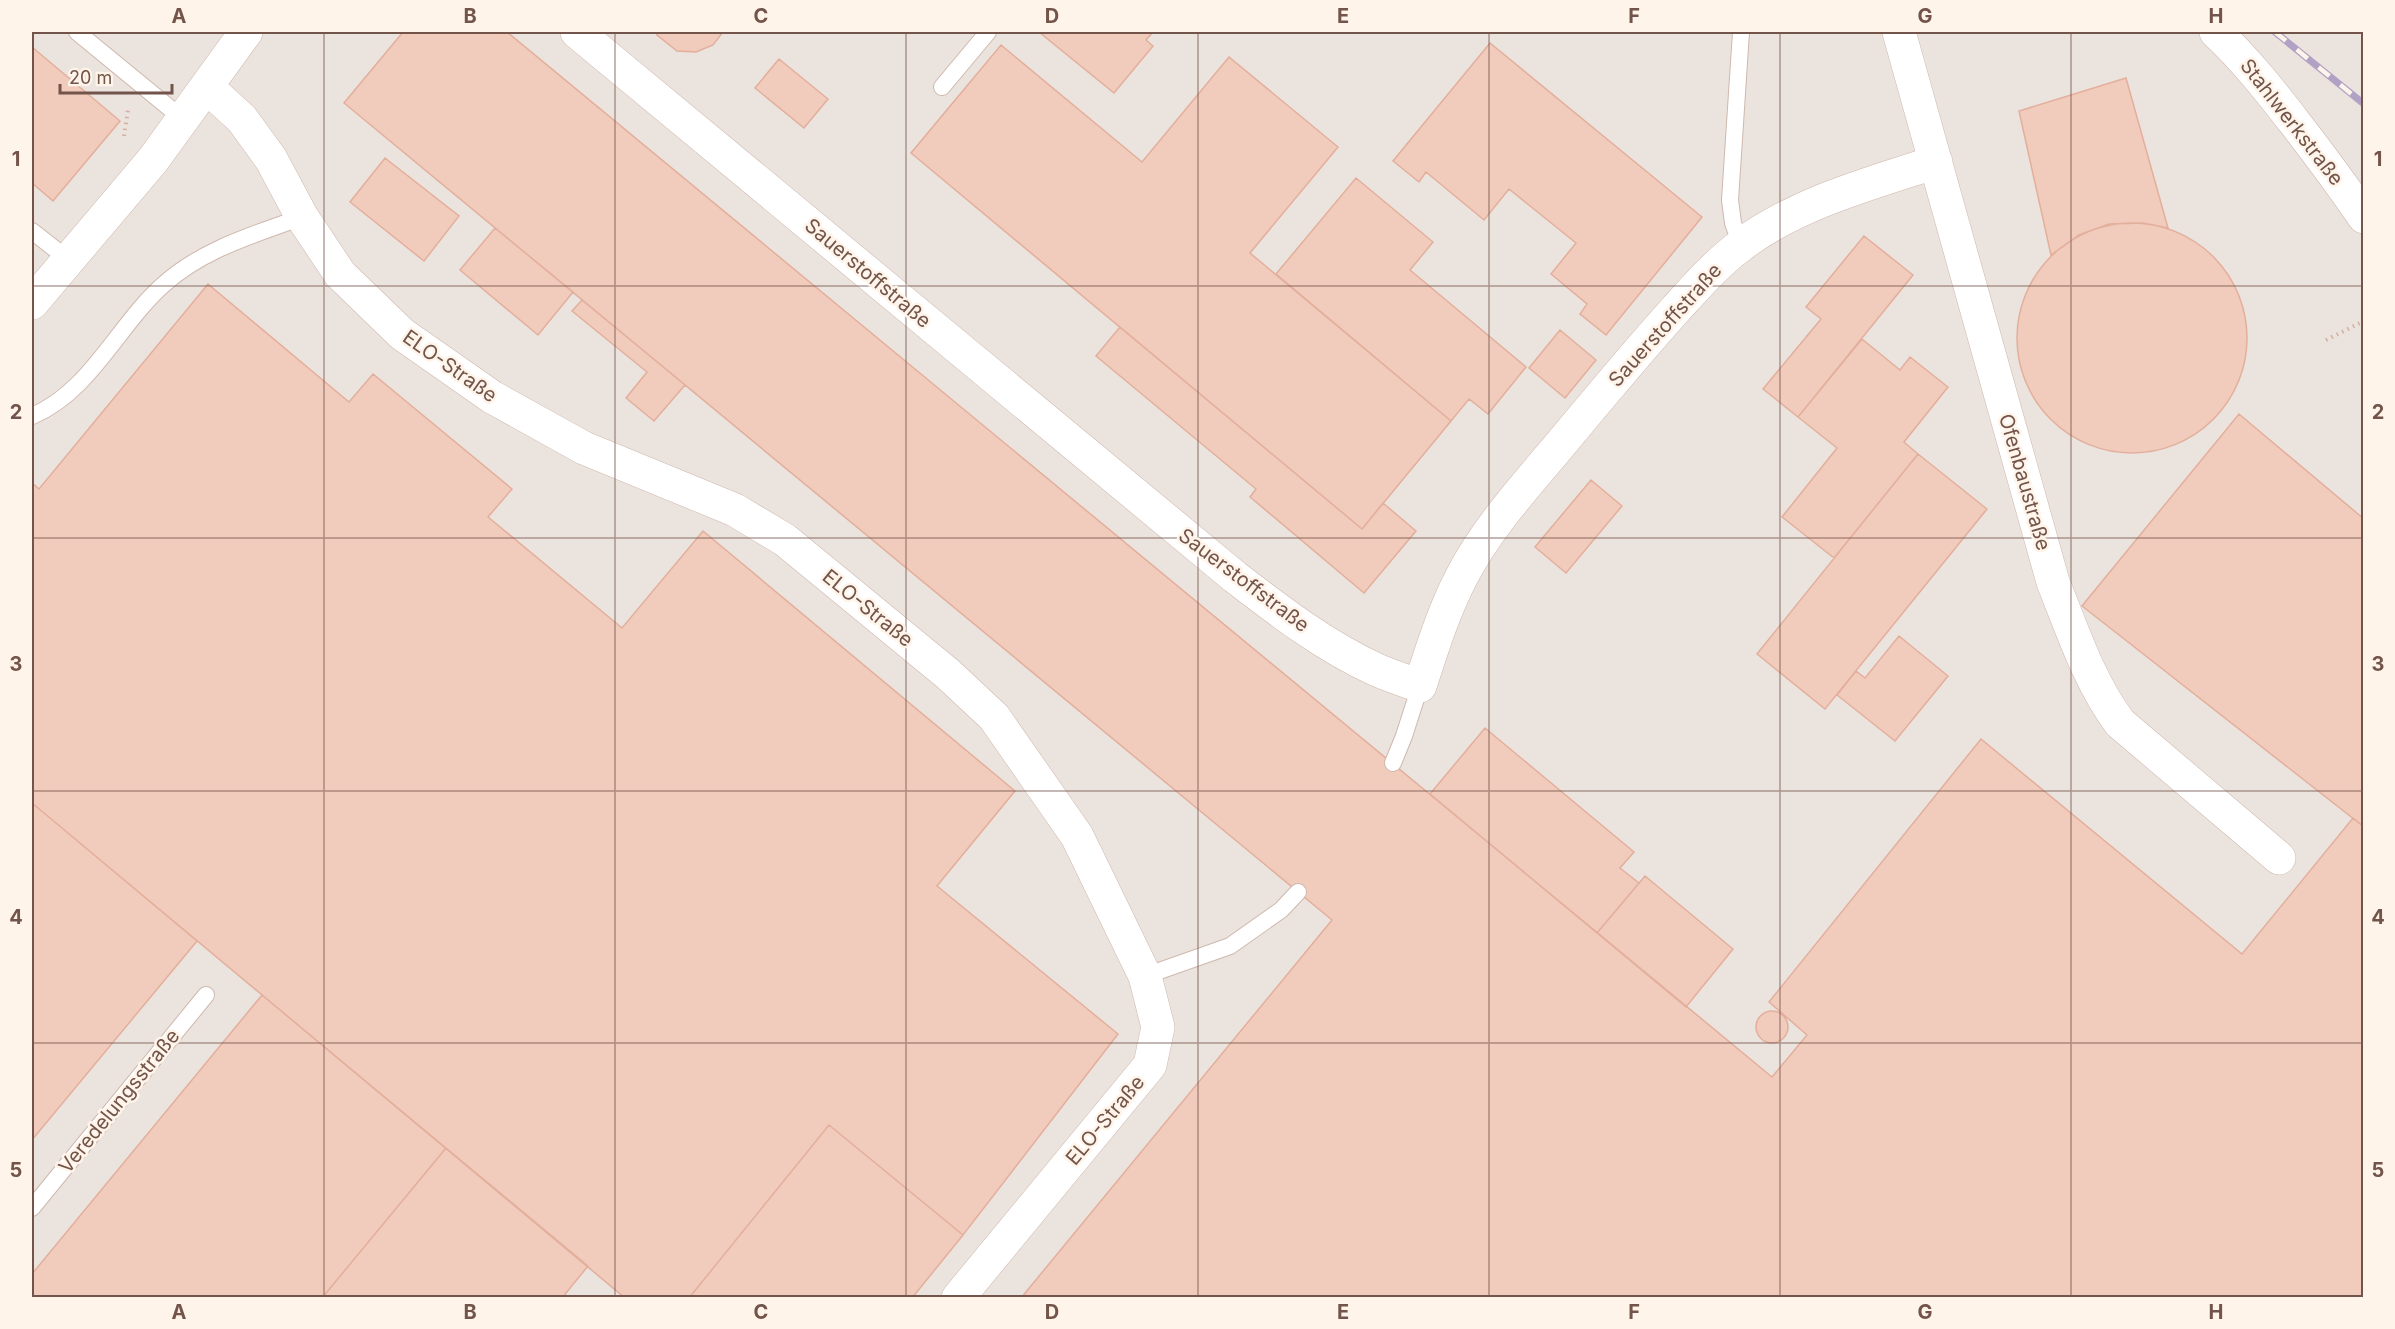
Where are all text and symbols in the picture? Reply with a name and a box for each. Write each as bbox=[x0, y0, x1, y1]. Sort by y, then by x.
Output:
text: A bbox=[172, 4, 187, 28]
text: B bbox=[463, 4, 477, 28]
text: C bbox=[754, 4, 768, 28]
text: D bbox=[1045, 4, 1059, 28]
text: E bbox=[1337, 4, 1349, 28]
text: F bbox=[1628, 4, 1640, 28]
text: G bbox=[1917, 4, 1933, 28]
text: H bbox=[2209, 4, 2223, 28]
street label: Stahlwerkstraße bbox=[2235, 54, 2349, 190]
scale bar bbox=[60, 57, 172, 95]
text: 20 m bbox=[69, 67, 112, 88]
text: 1 bbox=[12, 147, 20, 171]
text: 1 bbox=[2374, 147, 2382, 171]
street label: Sauerstoffstraße bbox=[800, 213, 936, 333]
street label: Sauerstoffstraße bbox=[1603, 258, 1727, 392]
street label: ELO-Straße bbox=[398, 325, 502, 407]
text: 2 bbox=[10, 400, 22, 424]
text: 2 bbox=[2372, 400, 2384, 424]
street label: Ofenbaustraße bbox=[1994, 411, 2056, 553]
street label: Sauerstoffstraße bbox=[1174, 523, 1314, 637]
street label: ELO-Straße bbox=[818, 564, 918, 652]
text: 3 bbox=[10, 652, 22, 676]
text: 3 bbox=[2372, 652, 2384, 676]
text: 4 bbox=[9, 905, 23, 929]
text: 4 bbox=[2371, 905, 2385, 929]
street label: Veredelungsstraße bbox=[54, 1024, 184, 1178]
street label: ELO-Straße bbox=[1061, 1070, 1149, 1170]
text: 5 bbox=[10, 1158, 22, 1182]
text: 5 bbox=[2372, 1158, 2384, 1182]
text: A bbox=[172, 1300, 187, 1324]
text: B bbox=[463, 1300, 477, 1324]
text: C bbox=[754, 1300, 768, 1324]
text: D bbox=[1045, 1300, 1059, 1324]
text: E bbox=[1337, 1300, 1349, 1324]
text: F bbox=[1628, 1300, 1640, 1324]
text: G bbox=[1917, 1300, 1933, 1324]
text: H bbox=[2209, 1300, 2223, 1324]

